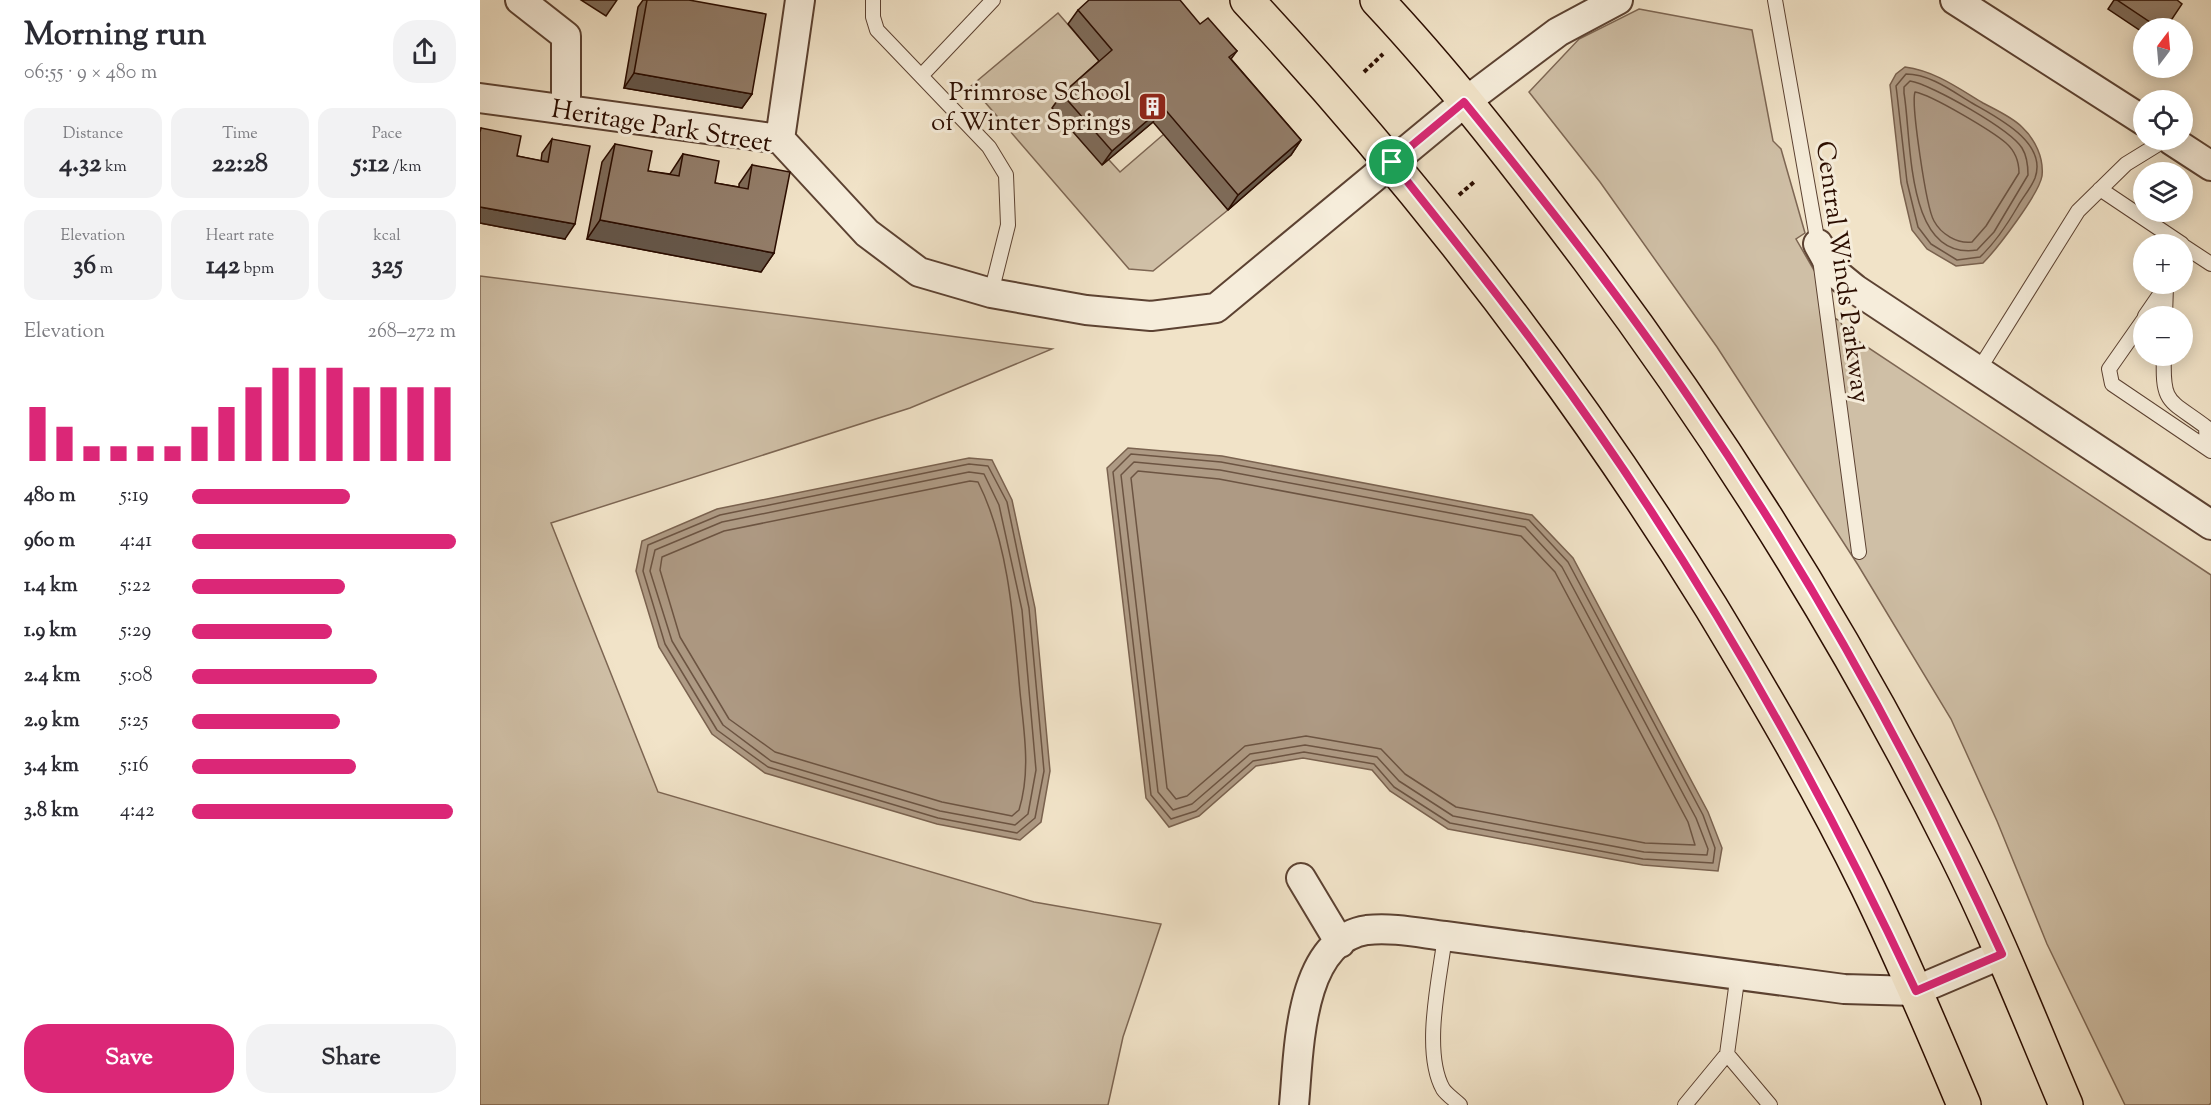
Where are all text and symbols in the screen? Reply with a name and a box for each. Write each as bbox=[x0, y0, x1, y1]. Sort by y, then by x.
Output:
text: Morning run bbox=[24, 12, 206, 60]
north arrow bbox=[2133, 18, 2193, 78]
map controls bbox=[2133, 18, 2193, 366]
button: share bbox=[393, 20, 456, 83]
text: 06:55 · 9 × 480 m bbox=[24, 59, 157, 88]
place label: Primrose School of Winter Springs bbox=[931, 75, 1131, 142]
building icon: Primrose School of Winter Springs bbox=[1136, 90, 1168, 122]
button: locate bbox=[2133, 90, 2193, 150]
street label: Heritage Park Street bbox=[549, 92, 775, 163]
text: Distance bbox=[63, 123, 123, 146]
text: Time bbox=[222, 123, 258, 146]
text: Pace bbox=[372, 123, 402, 146]
pin bbox=[1366, 136, 1417, 187]
street label: Central Winds Parkway bbox=[1805, 139, 1878, 406]
icon: arrive bbox=[1375, 145, 1408, 178]
text: 4.32 bbox=[59, 146, 101, 183]
text: 22:28 bbox=[212, 146, 268, 183]
text: 5:12 bbox=[352, 146, 389, 183]
text: km bbox=[101, 156, 127, 179]
text: /km bbox=[389, 156, 422, 179]
button: layers bbox=[2133, 162, 2193, 222]
text: Elevation bbox=[61, 225, 125, 248]
text: Heart rate bbox=[206, 225, 274, 248]
text: kcal bbox=[373, 225, 401, 248]
button: + bbox=[2133, 234, 2193, 294]
text: 36 bbox=[73, 248, 96, 285]
text: 142 bbox=[206, 248, 240, 285]
text: 325 bbox=[371, 248, 403, 285]
text: m bbox=[96, 258, 113, 281]
text: bpm bbox=[240, 258, 274, 281]
button: − bbox=[2133, 306, 2193, 366]
text: Elevation bbox=[24, 318, 105, 347]
text: 268–272 m bbox=[368, 318, 456, 347]
text: 480 m bbox=[24, 482, 75, 511]
text: 5:19 bbox=[120, 482, 148, 511]
text: 960 m bbox=[24, 527, 75, 556]
text: 4:41 bbox=[120, 527, 152, 556]
text: 1.4 km bbox=[24, 572, 78, 601]
text: 5:22 bbox=[120, 572, 151, 601]
text: 1.9 km bbox=[24, 617, 77, 646]
text: 5:29 bbox=[120, 617, 151, 646]
text: 2.4 km bbox=[24, 662, 80, 691]
text: 5:08 bbox=[120, 662, 152, 691]
text: 2.9 km bbox=[24, 707, 79, 736]
text: 5:25 bbox=[120, 707, 148, 736]
text: 3.4 km bbox=[24, 752, 79, 781]
text: 5:16 bbox=[120, 752, 149, 781]
text: 3.8 km bbox=[24, 797, 79, 826]
text: 4:42 bbox=[120, 797, 155, 826]
button: Save bbox=[24, 1024, 234, 1093]
button: Share bbox=[246, 1024, 456, 1093]

